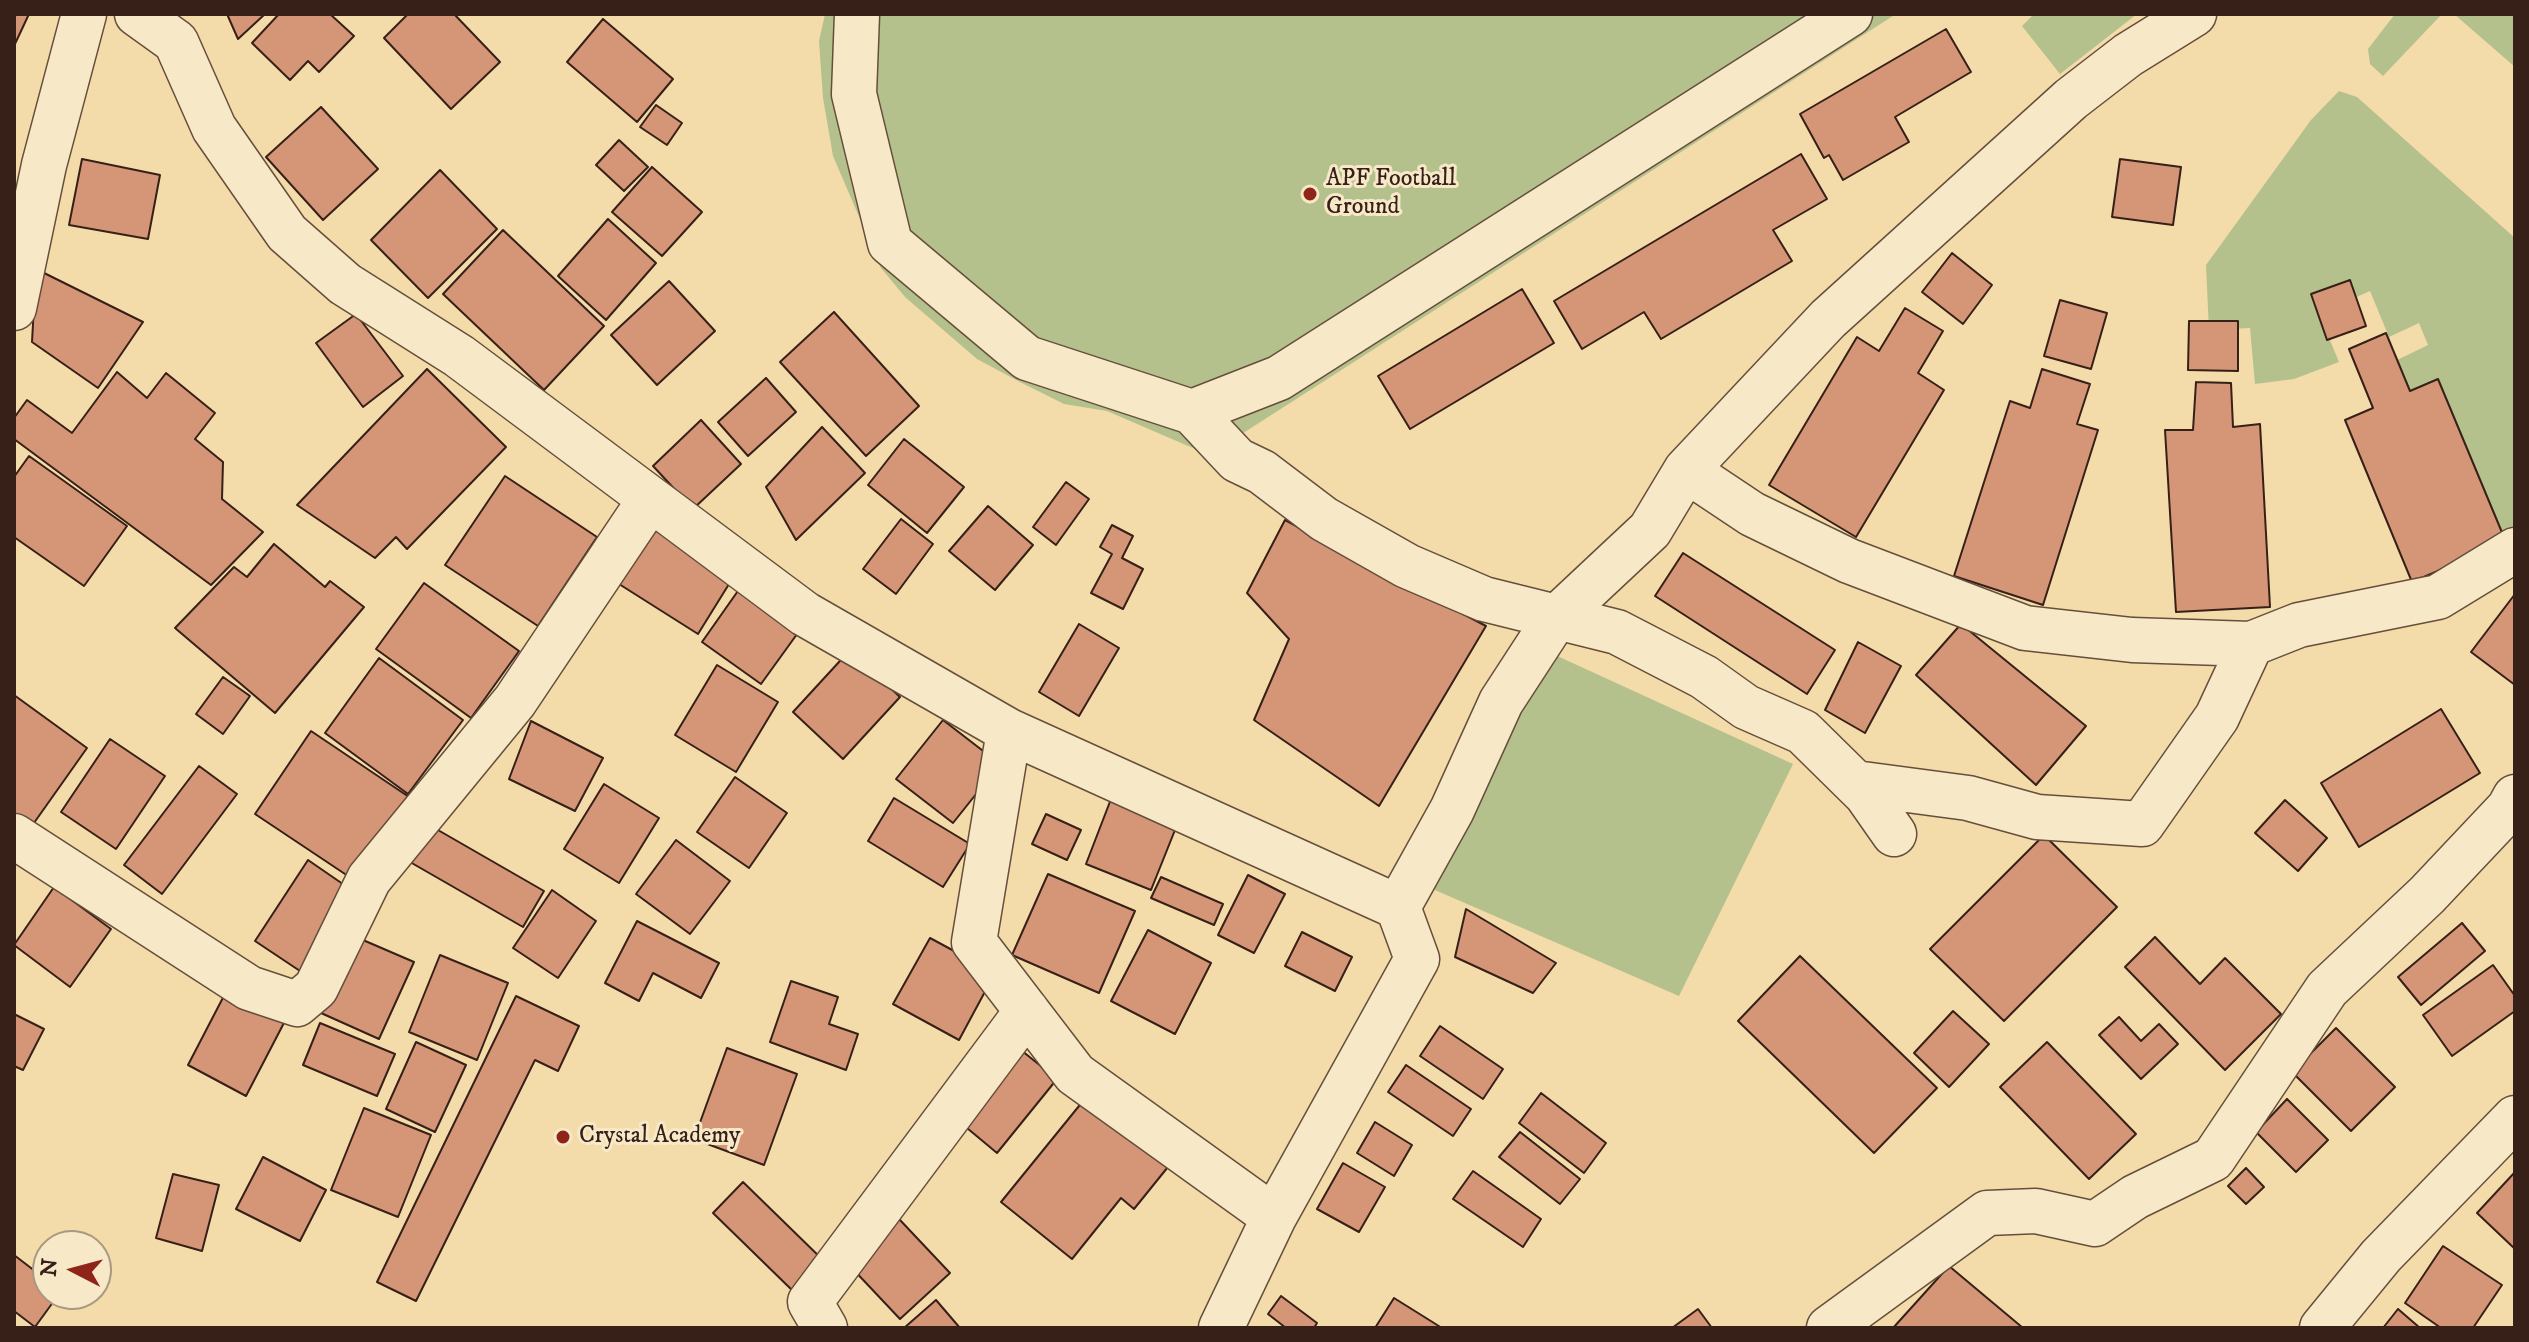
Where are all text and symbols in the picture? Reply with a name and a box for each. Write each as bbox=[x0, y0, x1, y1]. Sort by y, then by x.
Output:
place label: APF Football Ground bbox=[1326, 166, 1456, 222]
marker: APF Football Ground bbox=[1301, 185, 1319, 203]
place label: Crystal Academy bbox=[579, 1123, 740, 1151]
marker: Crystal Academy bbox=[554, 1128, 572, 1146]
north arrow bbox=[32, 1230, 112, 1310]
text: N bbox=[35, 1257, 64, 1278]

